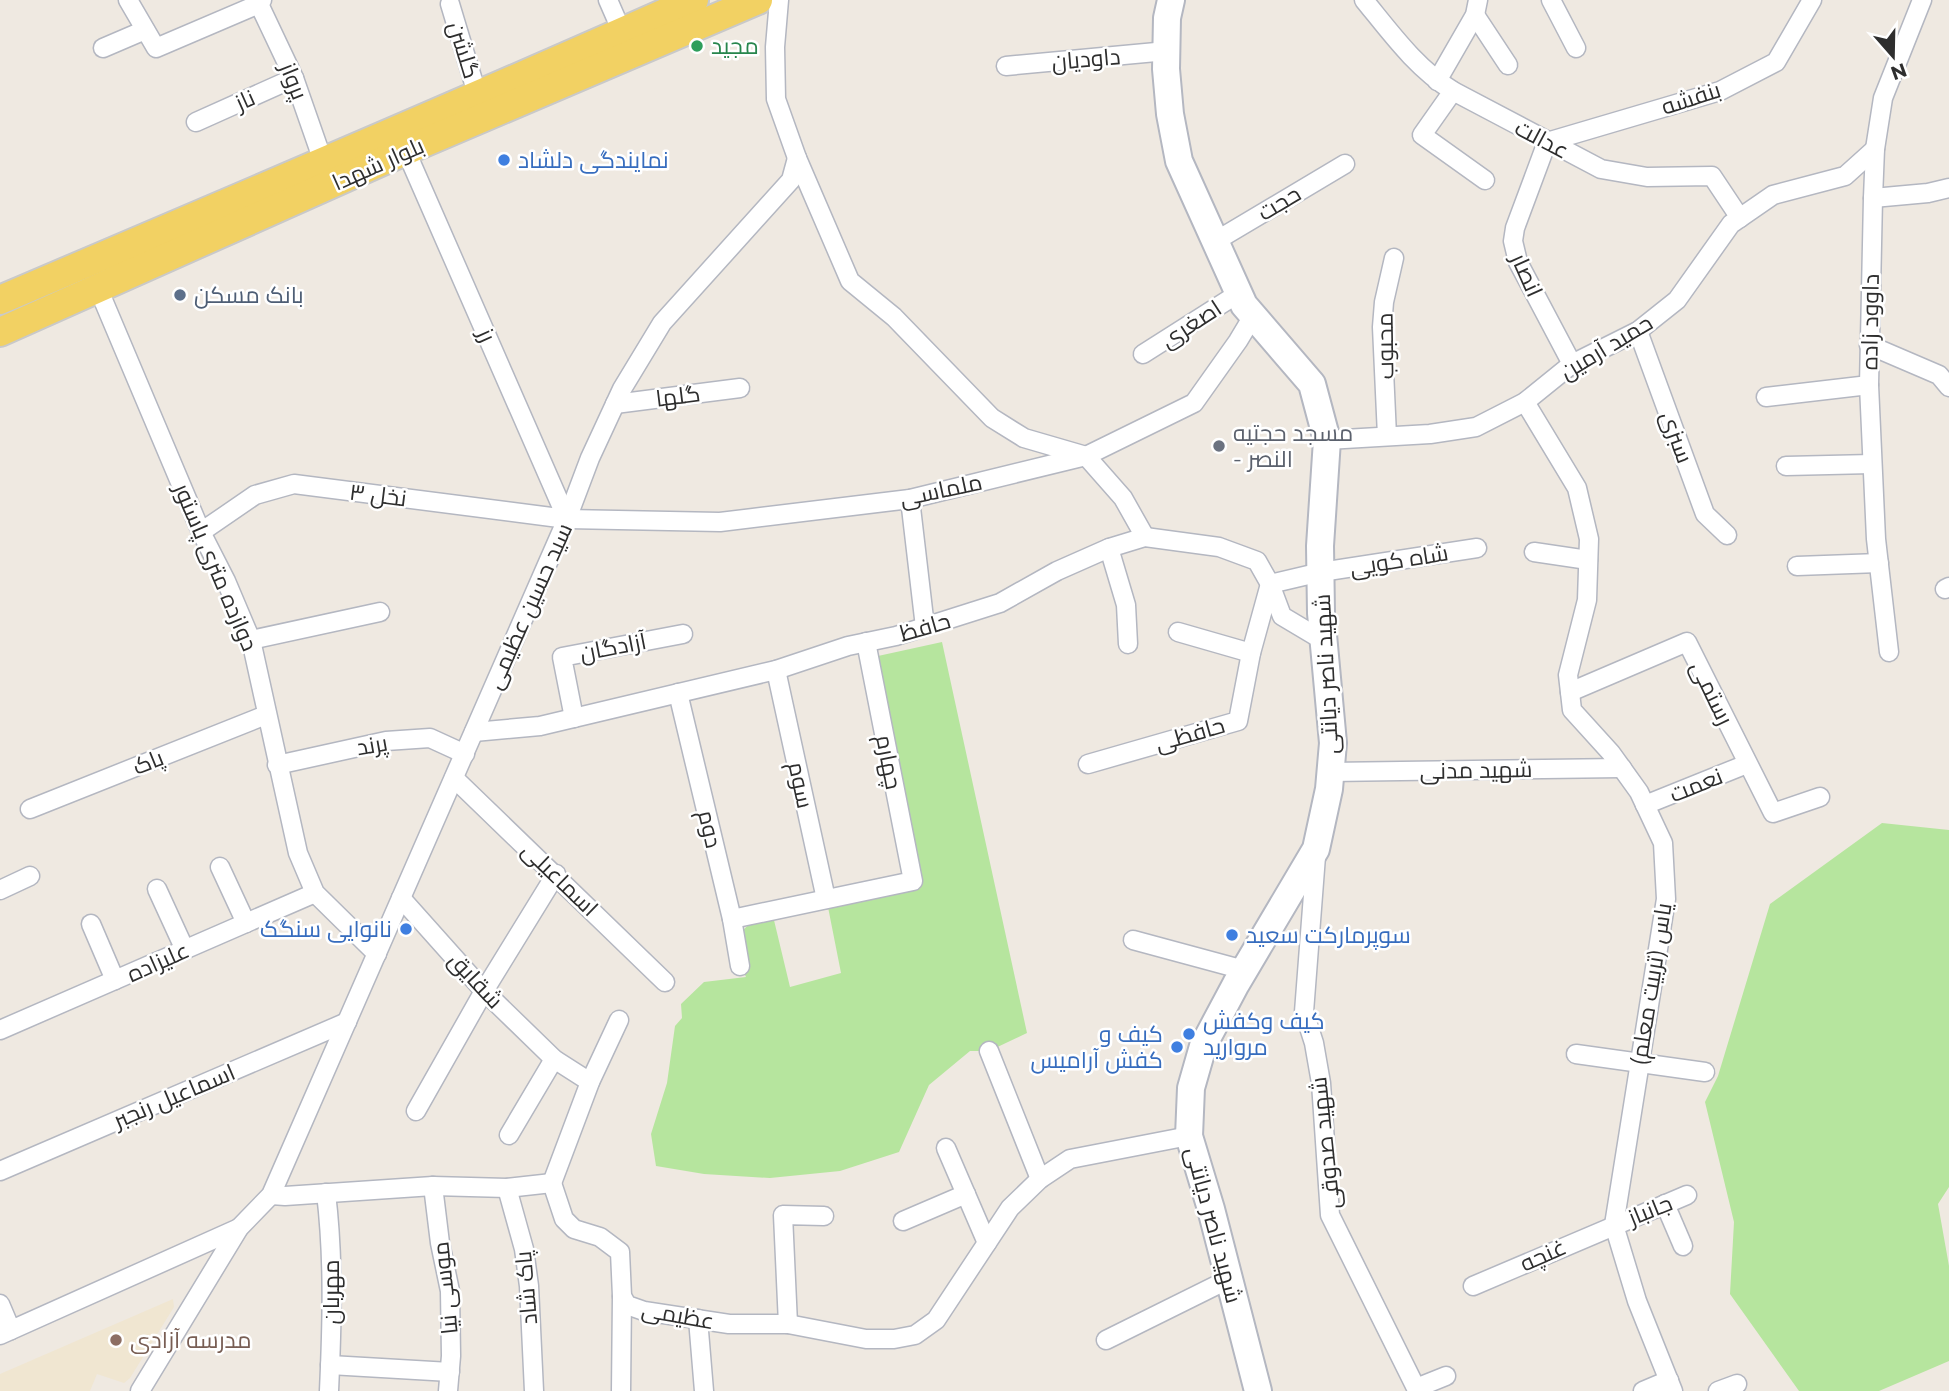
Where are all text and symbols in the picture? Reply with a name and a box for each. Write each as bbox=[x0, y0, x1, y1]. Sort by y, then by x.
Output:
street label: گلشن bbox=[442, 18, 486, 82]
north arrow bbox=[1858, 21, 1928, 91]
place label: مجید bbox=[711, 32, 759, 60]
marker: مجید bbox=[689, 38, 705, 54]
street label: داودیان bbox=[1050, 42, 1122, 76]
street label: پرواز bbox=[272, 56, 314, 104]
text: N bbox=[1887, 58, 1910, 85]
street label: بنفشه bbox=[1658, 75, 1724, 121]
street label: ناز bbox=[229, 83, 259, 117]
street label: عدالت bbox=[1510, 113, 1574, 165]
street label: بلوار شهدا bbox=[328, 131, 428, 197]
place label: نمایندگی دلشاد bbox=[518, 146, 669, 174]
marker: نمایندگی دلشاد bbox=[496, 152, 512, 168]
street label: حجت bbox=[1252, 179, 1306, 227]
street label: انصار bbox=[1504, 247, 1549, 301]
street label: داوود زاده bbox=[1855, 274, 1885, 370]
place label: بانک مسکن bbox=[194, 281, 304, 309]
marker: بانک مسکن bbox=[172, 287, 188, 303]
street label: اصغری bbox=[1155, 294, 1227, 354]
street label: حمید آرمین bbox=[1555, 308, 1657, 386]
street label: محبوب bbox=[1370, 312, 1400, 380]
street label: رز bbox=[471, 322, 502, 346]
street label: گلها bbox=[654, 379, 702, 413]
street label: سبزی bbox=[1655, 407, 1699, 467]
place label: مسجد حجتیه - النصر bbox=[1233, 419, 1353, 473]
marker: مسجد حجتیه - النصر bbox=[1211, 438, 1227, 454]
street label: ملماسی bbox=[897, 468, 985, 512]
street label: دوازده متری پاستور bbox=[166, 477, 264, 656]
street label: نخل ۳ bbox=[348, 478, 408, 512]
street label: سید حسین عظیمی bbox=[480, 519, 578, 693]
street label: شاه کویی bbox=[1348, 538, 1450, 582]
street label: شهید ناصر دیانتی bbox=[1308, 593, 1344, 755]
street label: حافظ bbox=[896, 606, 954, 648]
street label: آزادگان bbox=[577, 627, 649, 667]
street label: رستمی bbox=[1685, 656, 1739, 730]
street label: حافظی bbox=[1152, 711, 1228, 757]
street label: پرند bbox=[354, 728, 390, 763]
street label: چهارم bbox=[868, 732, 908, 792]
street label: پاک bbox=[128, 743, 168, 782]
street label: شهید مدنی bbox=[1419, 755, 1533, 785]
street label: سوم bbox=[780, 759, 820, 811]
street label: نعمت bbox=[1665, 762, 1727, 808]
street label: دوم bbox=[690, 807, 728, 851]
street label: اسماعیلی bbox=[516, 836, 604, 922]
street label: یاس (تربیت معلم) bbox=[1624, 901, 1680, 1068]
place label: نانوایی سنگک bbox=[260, 915, 392, 943]
marker: نانوایی سنگک bbox=[398, 921, 414, 937]
place label: سوپرمارکت سعید bbox=[1246, 921, 1411, 950]
marker: سوپرمارکت سعید bbox=[1224, 927, 1240, 943]
street label: علیزاده bbox=[123, 936, 193, 988]
street label: شقایق bbox=[443, 946, 509, 1014]
place label: کیف و‌کفش مروارید bbox=[1203, 1007, 1325, 1061]
place label: کیف و‌ کفش آرامیس bbox=[1031, 1020, 1163, 1074]
marker: کیف و‌کفش مروارید bbox=[1181, 1026, 1197, 1042]
marker: کیف و‌ کفش آرامیس bbox=[1169, 1039, 1185, 1055]
street label: اسماعیل رنجبر bbox=[107, 1058, 239, 1135]
street label: شهید صدوقی bbox=[1304, 1076, 1346, 1210]
street label: شهید ناصر دیانتی bbox=[1180, 1144, 1248, 1306]
street label: جانباز bbox=[1622, 1189, 1676, 1232]
street label: غنچه bbox=[1516, 1233, 1571, 1278]
street label: موسی نیا bbox=[426, 1240, 464, 1336]
street label: پاک شاد bbox=[509, 1250, 544, 1326]
street label: مهربان bbox=[317, 1259, 345, 1325]
street label: عظیمی bbox=[639, 1295, 717, 1335]
place label: مدرسه آزادی bbox=[130, 1326, 252, 1354]
marker: مدرسه آزادی bbox=[108, 1332, 124, 1348]

